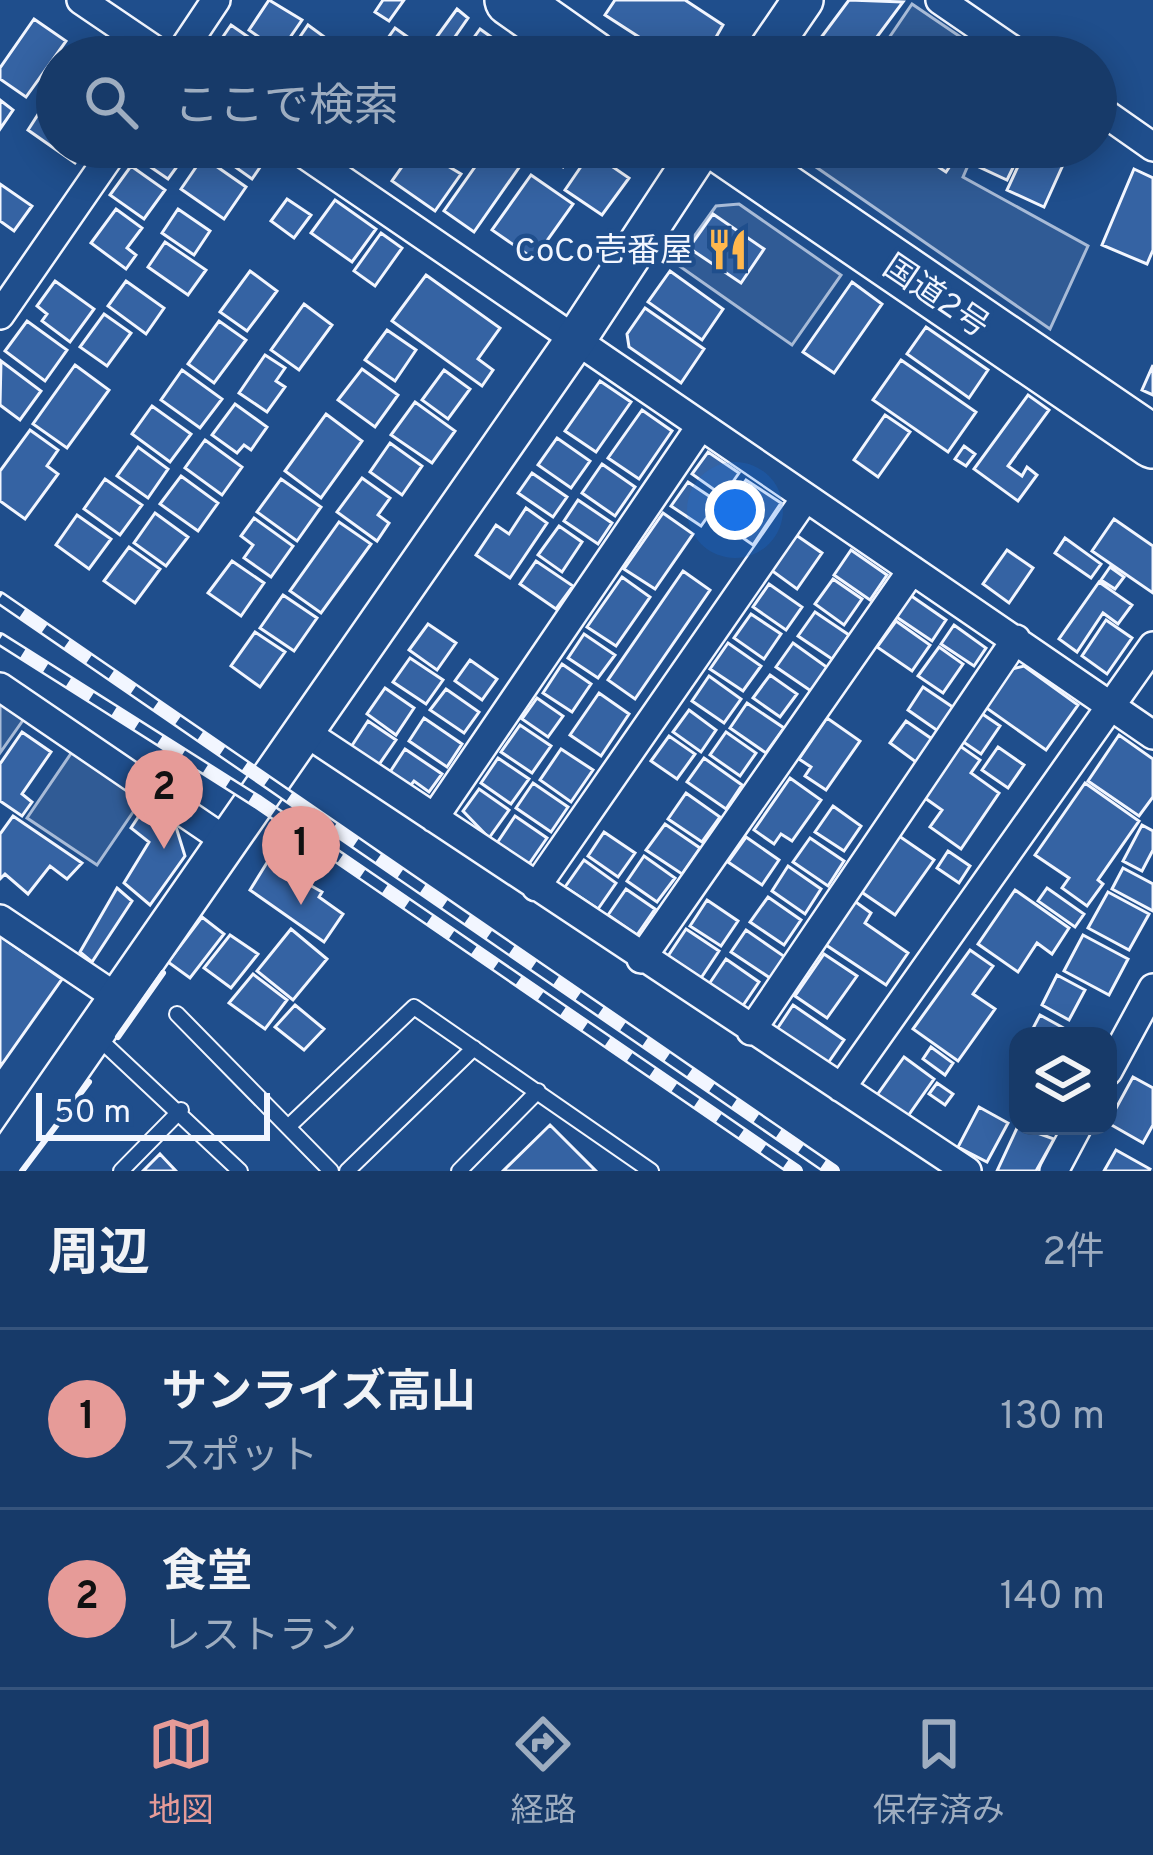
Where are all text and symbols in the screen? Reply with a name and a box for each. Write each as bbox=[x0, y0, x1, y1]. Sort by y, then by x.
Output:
search box bbox=[36, 36, 1117, 168]
icon: search bbox=[78, 69, 144, 135]
text: ここで検索 bbox=[174, 80, 399, 137]
restaurant icon: CoCo壱番屋 bbox=[704, 226, 750, 272]
place label: CoCo壱番屋 bbox=[514, 232, 693, 274]
street label: 国道2号 bbox=[874, 248, 996, 349]
your location bbox=[705, 480, 765, 540]
pin: 2 bbox=[125, 750, 203, 849]
pin: 1 bbox=[262, 806, 340, 905]
map controls bbox=[1009, 1027, 1117, 1135]
button: layers bbox=[1009, 1027, 1117, 1135]
scale bar bbox=[36, 1087, 270, 1140]
text: 50 m bbox=[54, 1093, 131, 1135]
text: 周辺 bbox=[48, 1224, 150, 1289]
text: 2件 bbox=[1042, 1230, 1105, 1279]
text: サンライズ高山 bbox=[162, 1366, 476, 1423]
text: 1 bbox=[79, 1394, 95, 1443]
text: 130 m bbox=[1000, 1394, 1105, 1443]
text: スポット bbox=[162, 1434, 318, 1483]
text: 食堂 bbox=[162, 1546, 252, 1603]
text: 2 bbox=[75, 1574, 99, 1623]
text: 140 m bbox=[1000, 1574, 1105, 1623]
text: レストラン bbox=[162, 1614, 357, 1663]
tab: 地図 bbox=[148, 1711, 214, 1834]
tab: 経路 bbox=[510, 1711, 576, 1834]
tab: 保存済み bbox=[873, 1711, 1005, 1834]

